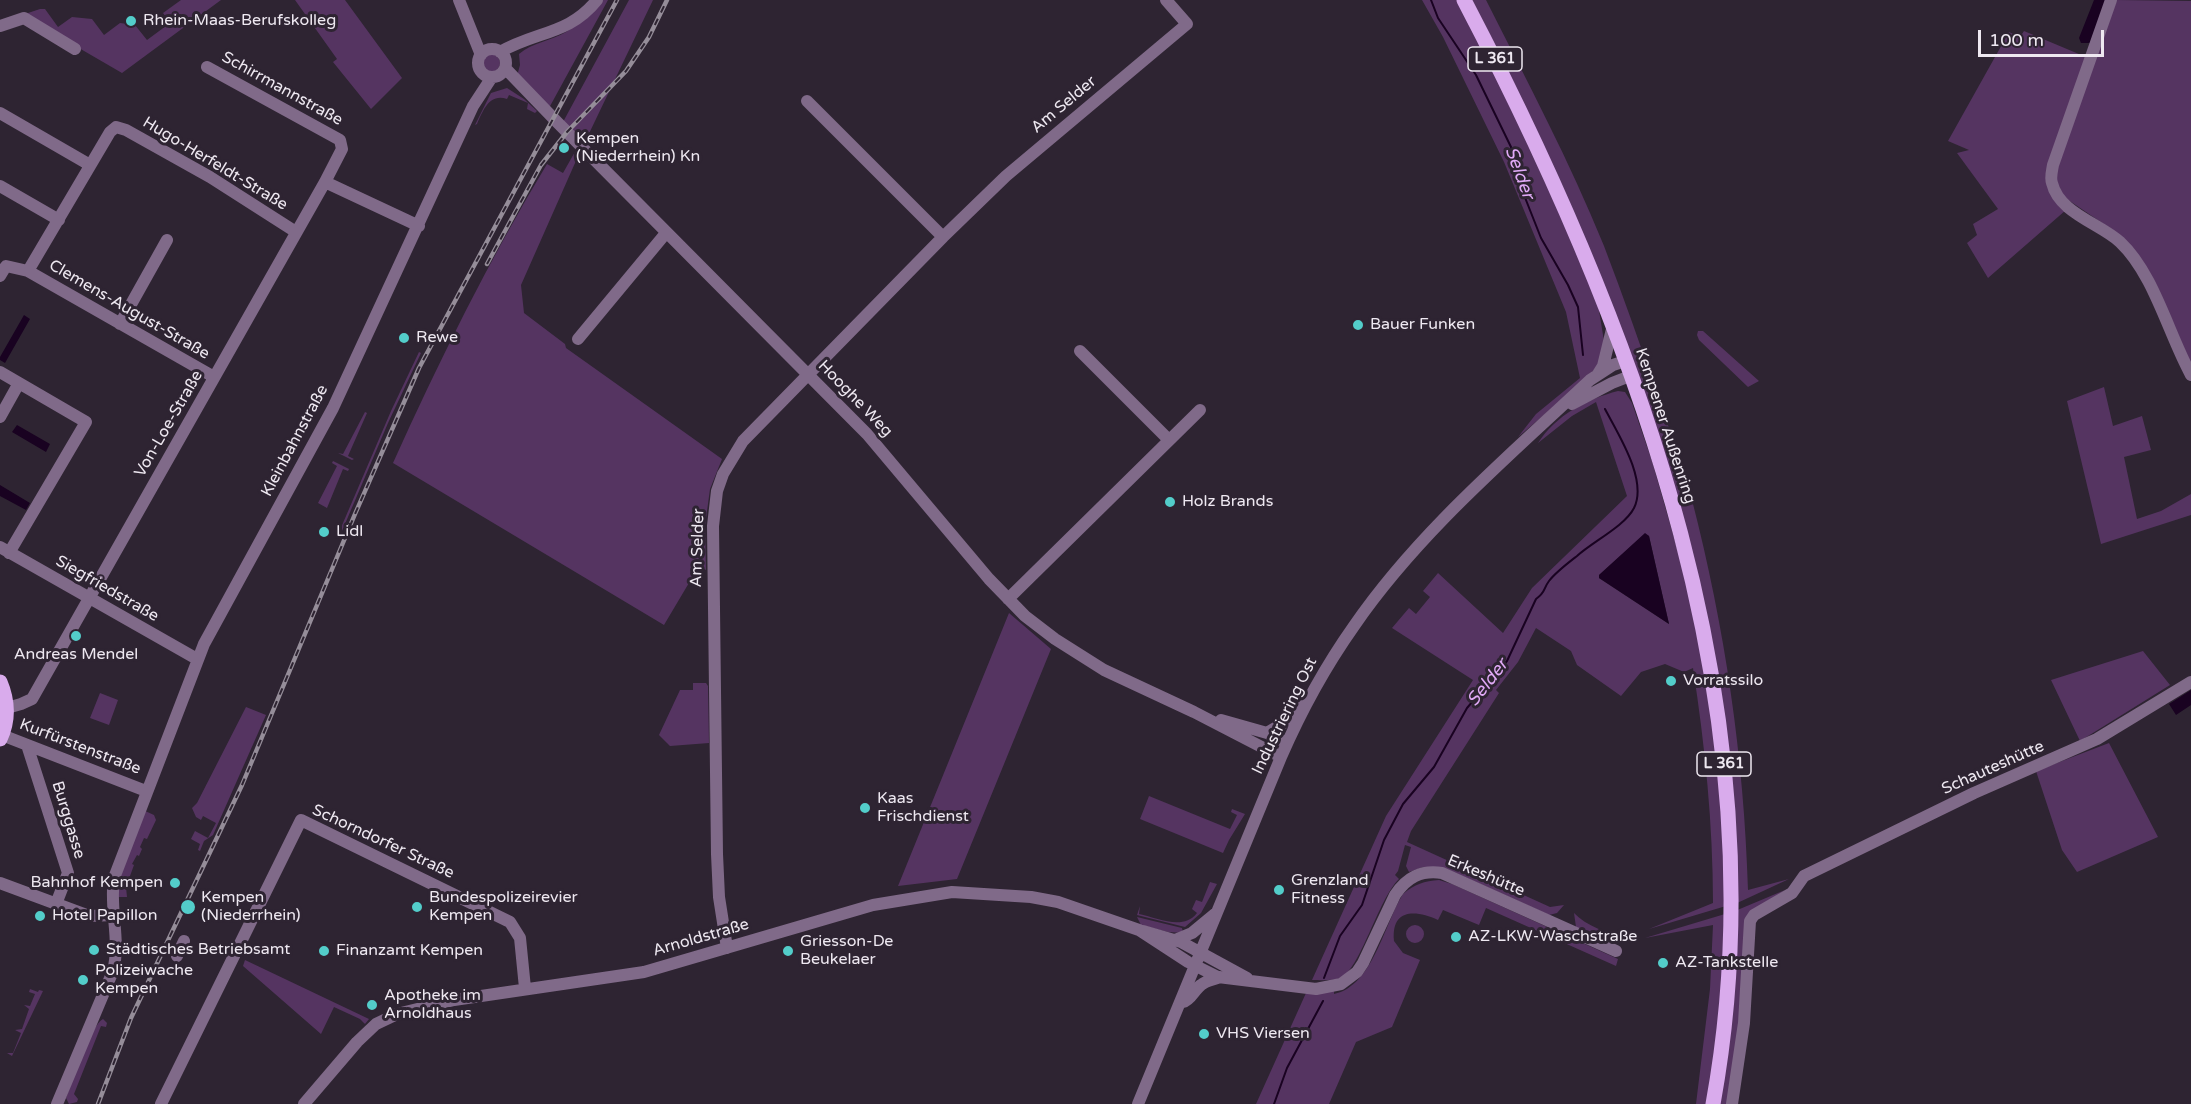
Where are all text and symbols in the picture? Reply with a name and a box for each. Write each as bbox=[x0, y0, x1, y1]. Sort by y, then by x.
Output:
place label: Rhein-Maas-Berufskolleg bbox=[143, 11, 336, 31]
marker: Rhein-Maas-Berufskolleg bbox=[124, 14, 138, 28]
scale bar bbox=[1981, 18, 2107, 56]
text: 100 m bbox=[1989, 29, 2044, 51]
road number: L 361 bbox=[1468, 47, 1522, 71]
street label: Schirrmannstraße bbox=[218, 48, 346, 130]
street label: Am Selder bbox=[1028, 72, 1100, 138]
street label: Hugo-Herfeldt-Straße bbox=[139, 113, 291, 215]
place label: Kempen (Niederrhein) Kn bbox=[576, 129, 700, 167]
marker: Kempen (Niederrhein) Kn bbox=[557, 141, 571, 155]
water label: Selder bbox=[1500, 144, 1538, 202]
street label: Clemens-August-Straße bbox=[45, 256, 213, 364]
place label: Bauer Funken bbox=[1370, 315, 1475, 335]
marker: Bauer Funken bbox=[1351, 318, 1365, 332]
place label: Rewe bbox=[416, 328, 458, 348]
marker: Rewe bbox=[397, 331, 411, 345]
street label: Kempener Außenring bbox=[1631, 346, 1699, 506]
street label: Hooghe Weg bbox=[814, 357, 896, 441]
street label: Von-Loe-Straße bbox=[131, 367, 207, 481]
street label: Kleinbahnstraße bbox=[257, 382, 333, 500]
place label: Holz Brands bbox=[1182, 492, 1273, 512]
marker: Holz Brands bbox=[1163, 495, 1177, 509]
street label: Am Selder bbox=[687, 508, 709, 588]
place label: Lidl bbox=[336, 522, 363, 542]
marker: Lidl bbox=[317, 525, 331, 539]
street label: Siegfriedstraße bbox=[52, 552, 162, 626]
marker: Andreas Mendel bbox=[69, 629, 83, 643]
place label: Andreas Mendel bbox=[14, 645, 138, 665]
street label: Industriering Ost bbox=[1248, 654, 1322, 778]
water label: Selder bbox=[1463, 655, 1513, 711]
place label: Vorratssilo bbox=[1683, 671, 1763, 691]
marker: Vorratssilo bbox=[1664, 674, 1678, 688]
street label: Kurfürstenstraße bbox=[17, 715, 143, 779]
street label: Schauteshütte bbox=[1939, 737, 2047, 799]
road number: L 361 bbox=[1697, 752, 1751, 776]
street label: Burggasse bbox=[47, 779, 89, 861]
place label: Kaas Frischdienst bbox=[877, 789, 969, 827]
street label: Schorndorfer Straße bbox=[309, 801, 457, 883]
marker: Kaas Frischdienst bbox=[858, 801, 872, 815]
street label: Erkeshütte bbox=[1444, 851, 1528, 901]
place label: Grenzland Fitness bbox=[1291, 871, 1369, 909]
place label: Bahnhof Kempen bbox=[30, 873, 163, 893]
marker: Bahnhof Kempen bbox=[168, 876, 182, 890]
marker: Grenzland Fitness bbox=[1272, 883, 1286, 897]
place label: Kempen (Niederrhein) bbox=[201, 888, 301, 926]
place label: Bundespolizeirevier Kempen bbox=[429, 888, 578, 926]
marker: Kempen (Niederrhein) bbox=[179, 898, 197, 916]
marker: Bundespolizeirevier Kempen bbox=[410, 900, 424, 914]
place label: Hotel Papillon bbox=[52, 906, 158, 926]
marker: Hotel Papillon bbox=[33, 909, 47, 923]
street label: Arnoldstraße bbox=[651, 915, 751, 961]
place label: AZ-LKW-Waschstraße bbox=[1468, 927, 1637, 947]
marker: AZ-LKW-Waschstraße bbox=[1449, 930, 1463, 944]
place label: Griesson-De Beukelaer bbox=[800, 932, 893, 970]
place label: Städtisches Betriebsamt bbox=[106, 940, 290, 960]
place label: Finanzamt Kempen bbox=[336, 941, 483, 961]
marker: Städtisches Betriebsamt bbox=[87, 943, 101, 957]
marker: Finanzamt Kempen bbox=[317, 944, 331, 958]
marker: Griesson-De Beukelaer bbox=[781, 944, 795, 958]
place label: AZ-Tankstelle bbox=[1675, 953, 1778, 973]
marker: AZ-Tankstelle bbox=[1656, 956, 1670, 970]
place label: Polizeiwache Kempen bbox=[95, 961, 193, 999]
marker: Polizeiwache Kempen bbox=[76, 973, 90, 987]
place label: Apotheke im Arnoldhaus bbox=[384, 986, 481, 1024]
marker: Apotheke im Arnoldhaus bbox=[365, 998, 379, 1012]
place label: VHS Viersen bbox=[1216, 1024, 1310, 1044]
marker: VHS Viersen bbox=[1197, 1027, 1211, 1041]

